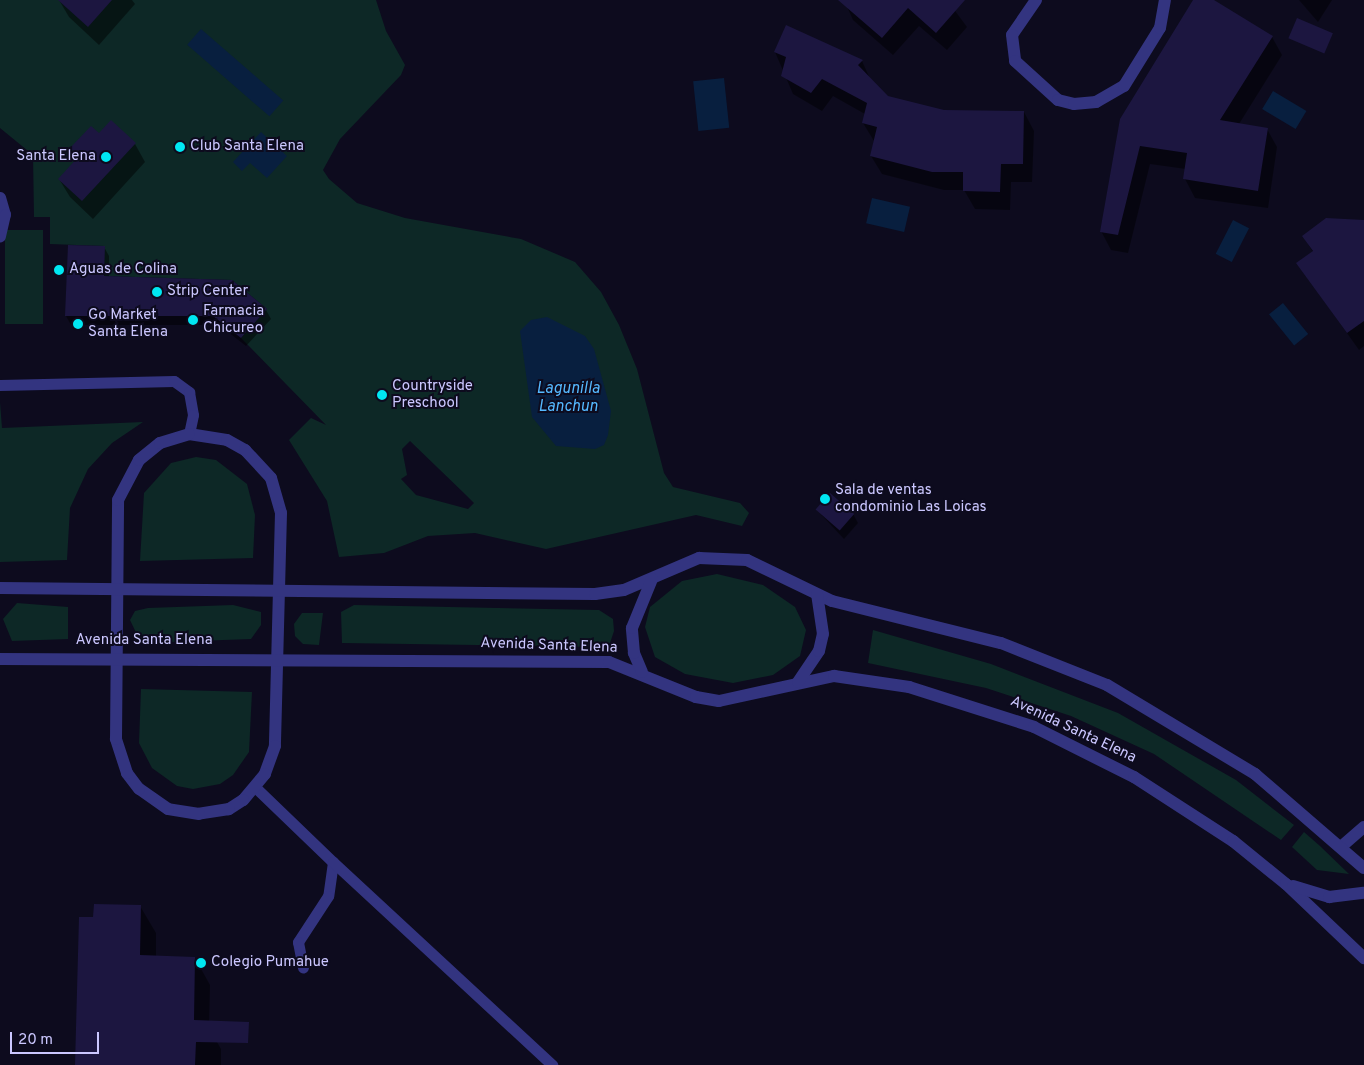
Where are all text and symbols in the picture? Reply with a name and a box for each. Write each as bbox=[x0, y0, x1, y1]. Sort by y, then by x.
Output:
place label: Club Santa Elena bbox=[190, 138, 304, 156]
marker: Club Santa Elena bbox=[174, 141, 186, 153]
place label: Santa Elena bbox=[16, 148, 96, 166]
marker: Santa Elena bbox=[100, 151, 112, 163]
place label: Aguas de Colina bbox=[69, 261, 177, 279]
marker: Aguas de Colina bbox=[53, 264, 65, 276]
place label: Strip Center bbox=[167, 283, 248, 301]
marker: Strip Center bbox=[151, 286, 163, 298]
place label: Farmacia Chicureo bbox=[203, 302, 264, 337]
place label: Go Market Santa Elena bbox=[88, 306, 168, 341]
marker: Farmacia Chicureo bbox=[187, 314, 199, 326]
marker: Go Market Santa Elena bbox=[72, 318, 84, 330]
place label: Countryside Preschool bbox=[392, 377, 473, 412]
water label: Lagunilla Lanchun bbox=[536, 379, 600, 417]
marker: Countryside Preschool bbox=[376, 389, 388, 401]
place label: Sala de ventas condominio Las Loicas bbox=[835, 481, 987, 516]
marker: Sala de ventas condominio Las Loicas bbox=[819, 493, 831, 505]
street label: Avenida Santa Elena bbox=[75, 632, 213, 650]
street label: Avenida Santa Elena bbox=[480, 635, 618, 657]
street label: Avenida Santa Elena bbox=[1007, 693, 1139, 767]
place label: Colegio Pumahue bbox=[211, 954, 329, 972]
marker: Colegio Pumahue bbox=[195, 957, 207, 969]
scale bar bbox=[12, 1022, 101, 1054]
text: 20 m bbox=[18, 1031, 53, 1050]

